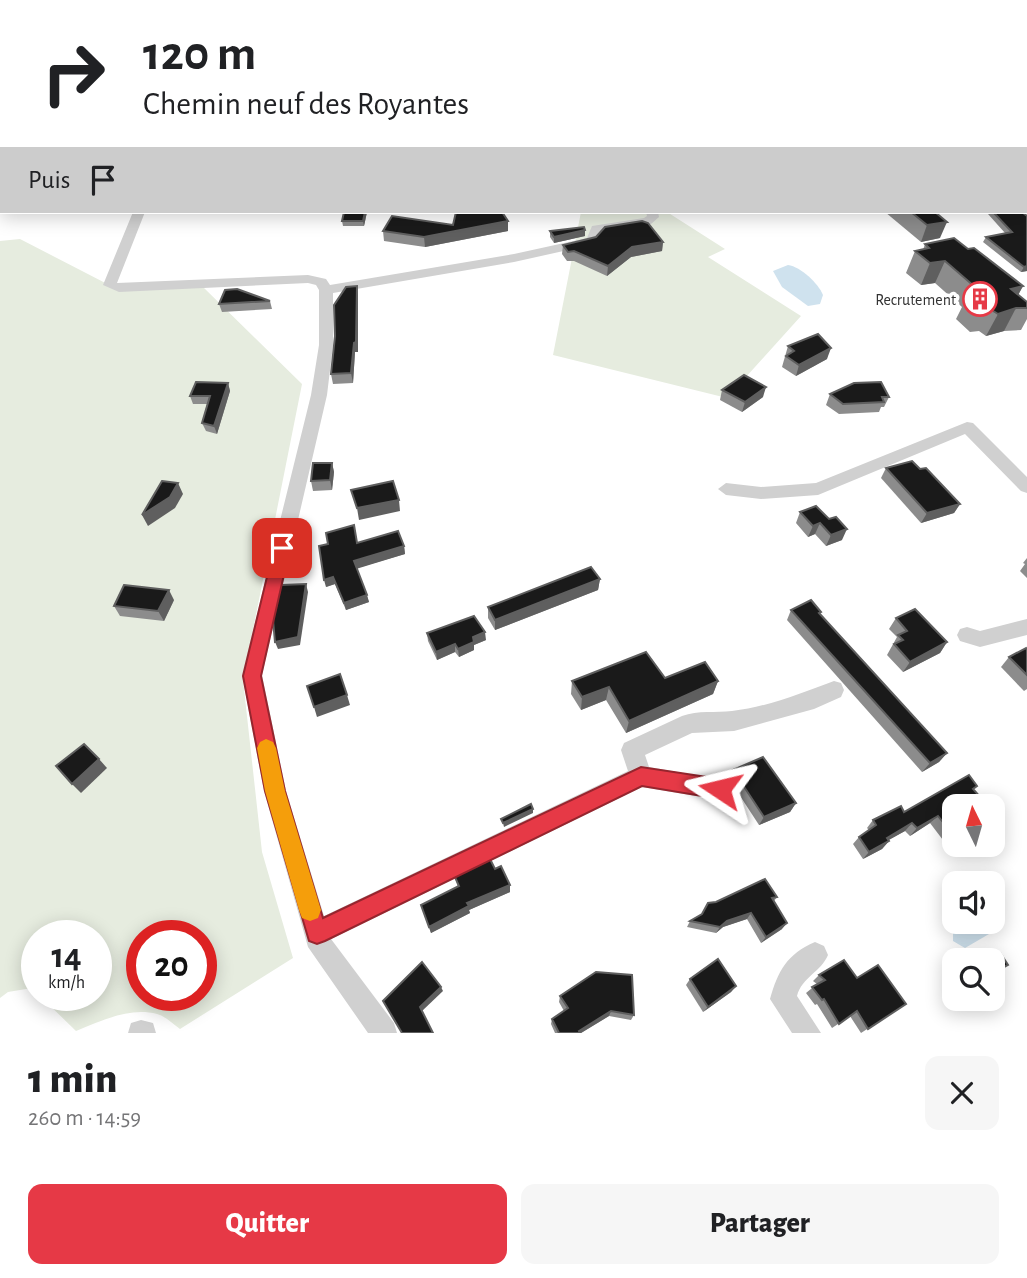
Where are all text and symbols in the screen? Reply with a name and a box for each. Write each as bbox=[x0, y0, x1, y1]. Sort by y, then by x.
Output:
icon: right bbox=[28, 28, 119, 119]
text: 120 m bbox=[143, 30, 256, 79]
text: Chemin neuf des Royantes bbox=[143, 88, 469, 120]
icon: arrive bbox=[84, 161, 122, 199]
text: Puis bbox=[28, 167, 70, 193]
building icon: Recrutement bbox=[961, 280, 999, 318]
place label: Recrutement bbox=[875, 292, 956, 308]
pin bbox=[252, 518, 312, 578]
icon: arrive bbox=[263, 529, 301, 567]
position arrow bbox=[683, 752, 757, 826]
north arrow bbox=[942, 794, 1004, 858]
map controls bbox=[942, 794, 1005, 1011]
button: sound bbox=[942, 871, 1005, 934]
speed limit sign: 20 bbox=[126, 920, 217, 1011]
text: 14 bbox=[51, 939, 82, 974]
button: search bbox=[942, 948, 1005, 1011]
text: km/h bbox=[48, 974, 85, 992]
button: close bbox=[925, 1056, 999, 1130]
text: 1 min bbox=[28, 1058, 117, 1100]
text: 260 m · 14:59 bbox=[28, 1107, 141, 1130]
button: Quitter bbox=[28, 1184, 507, 1264]
button: Partager bbox=[521, 1184, 999, 1264]

